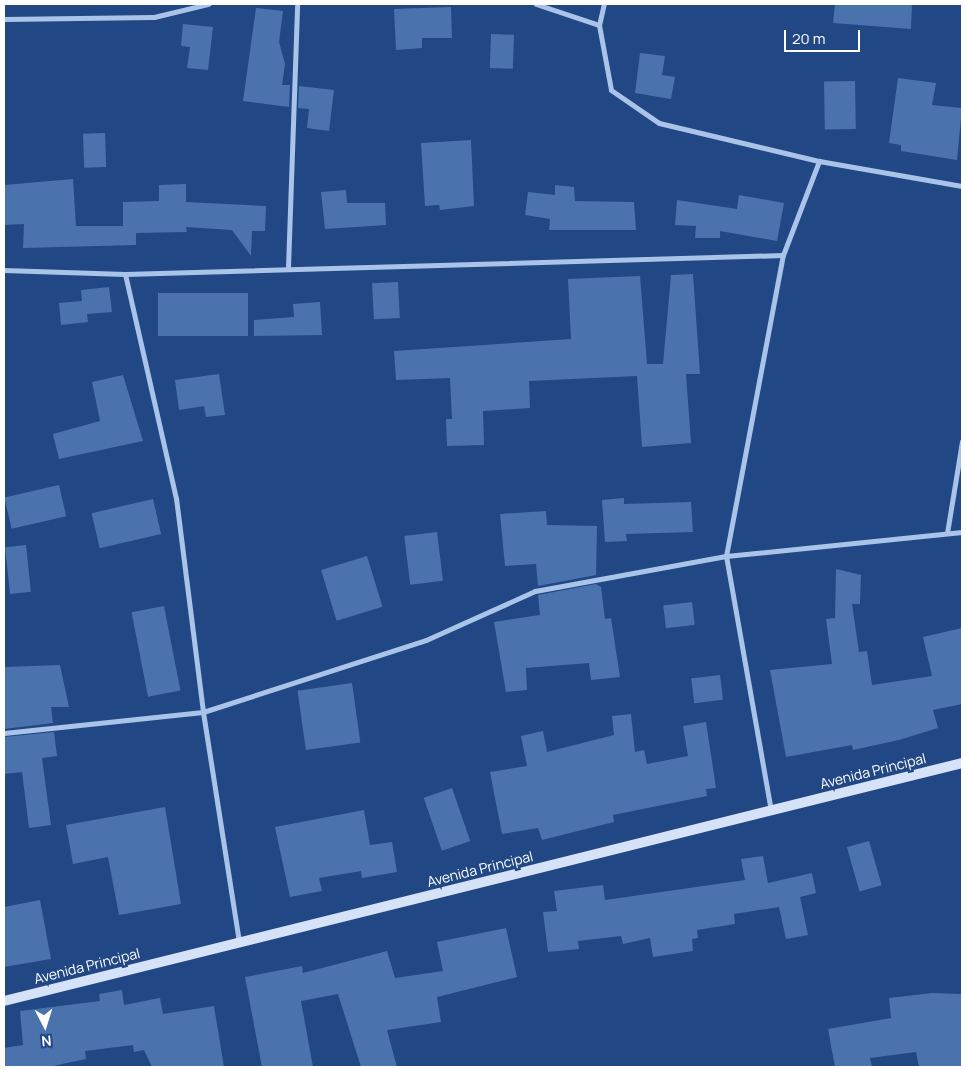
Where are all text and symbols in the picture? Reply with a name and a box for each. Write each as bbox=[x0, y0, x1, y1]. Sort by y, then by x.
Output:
scale bar bbox=[786, 20, 862, 52]
text: 20 m bbox=[792, 28, 825, 49]
street label: Avenida Principal bbox=[818, 750, 928, 792]
street label: Avenida Principal bbox=[425, 848, 535, 890]
street label: Avenida Principal bbox=[32, 945, 142, 987]
north arrow bbox=[20, 1001, 70, 1051]
text: N bbox=[41, 1032, 52, 1051]

